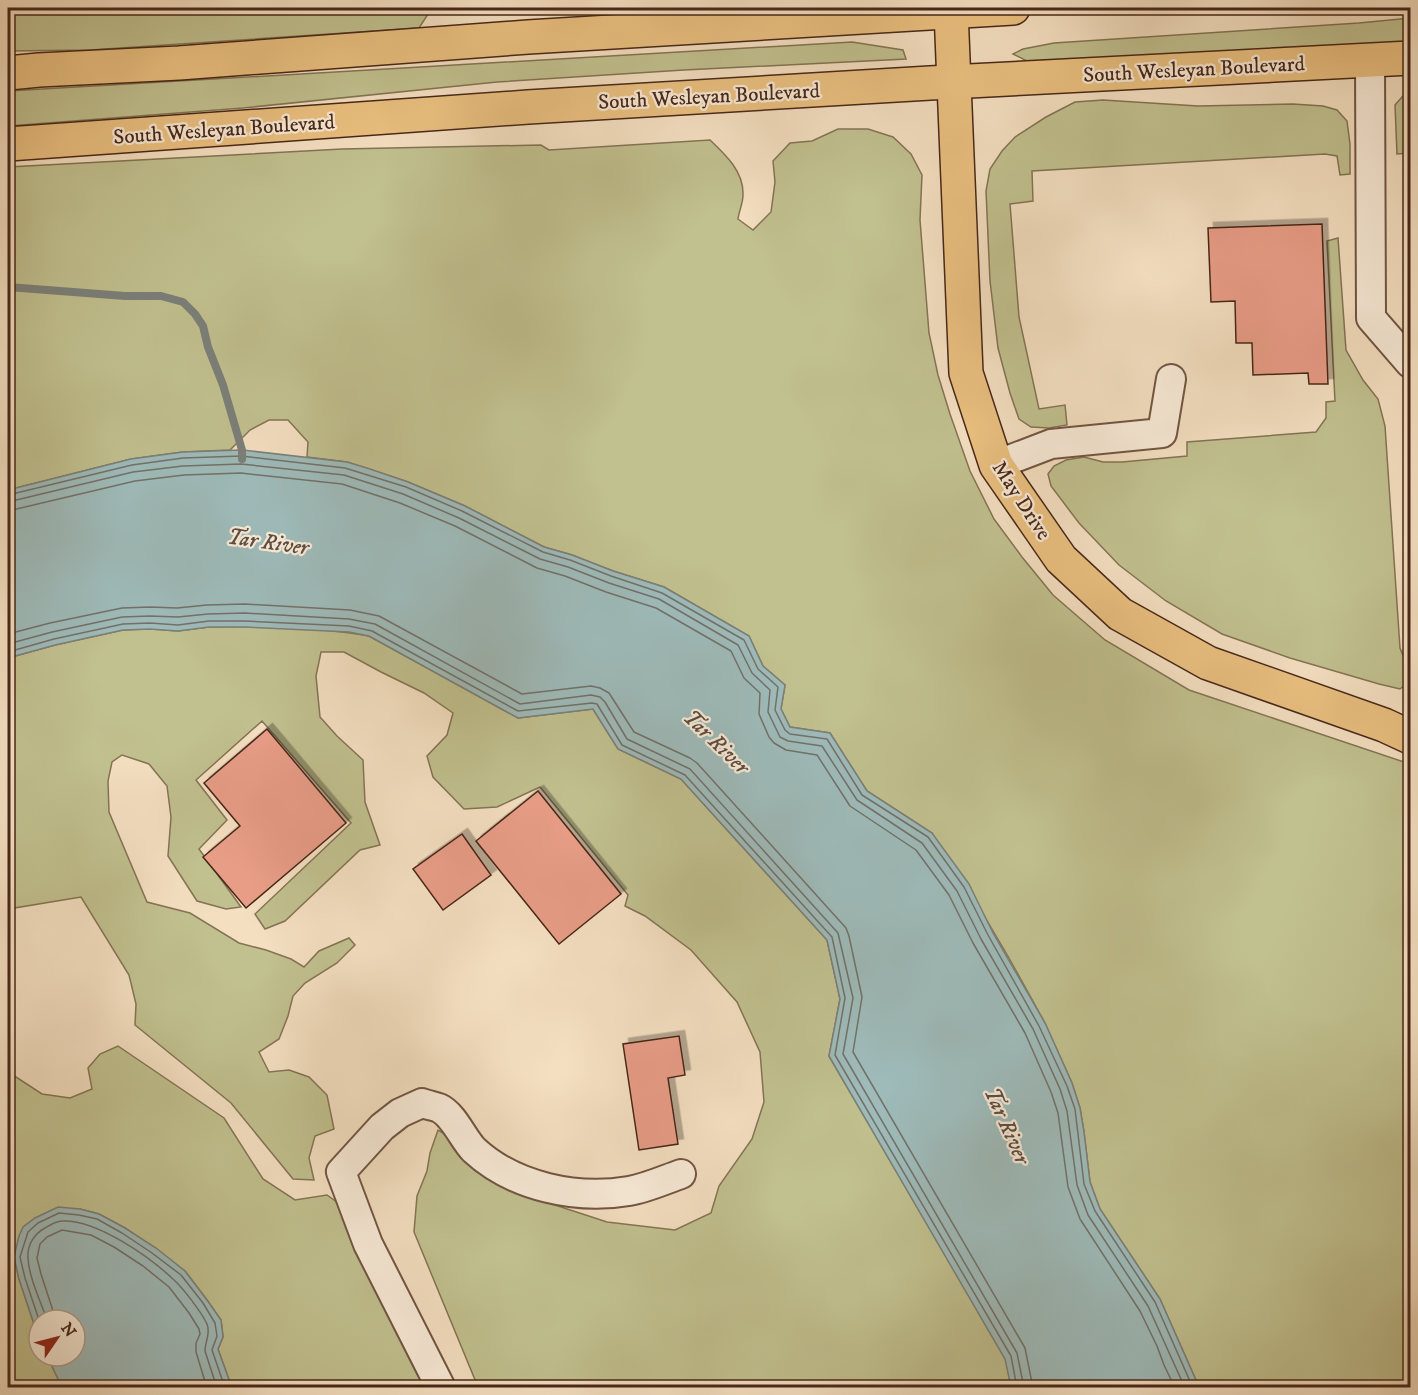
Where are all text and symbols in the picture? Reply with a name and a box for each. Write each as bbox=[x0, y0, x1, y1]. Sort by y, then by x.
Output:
street label: South Wesleyan Boulevard bbox=[1083, 51, 1306, 89]
street label: South Wesleyan Boulevard bbox=[598, 78, 821, 116]
street label: South Wesleyan Boulevard bbox=[113, 109, 336, 151]
street label: May Drive bbox=[986, 456, 1057, 545]
water label: Tar River bbox=[225, 523, 312, 562]
water label: Tar River bbox=[677, 704, 756, 782]
water label: Tar River bbox=[978, 1083, 1036, 1170]
north arrow bbox=[27, 1308, 87, 1368]
text: N bbox=[57, 1319, 80, 1341]

